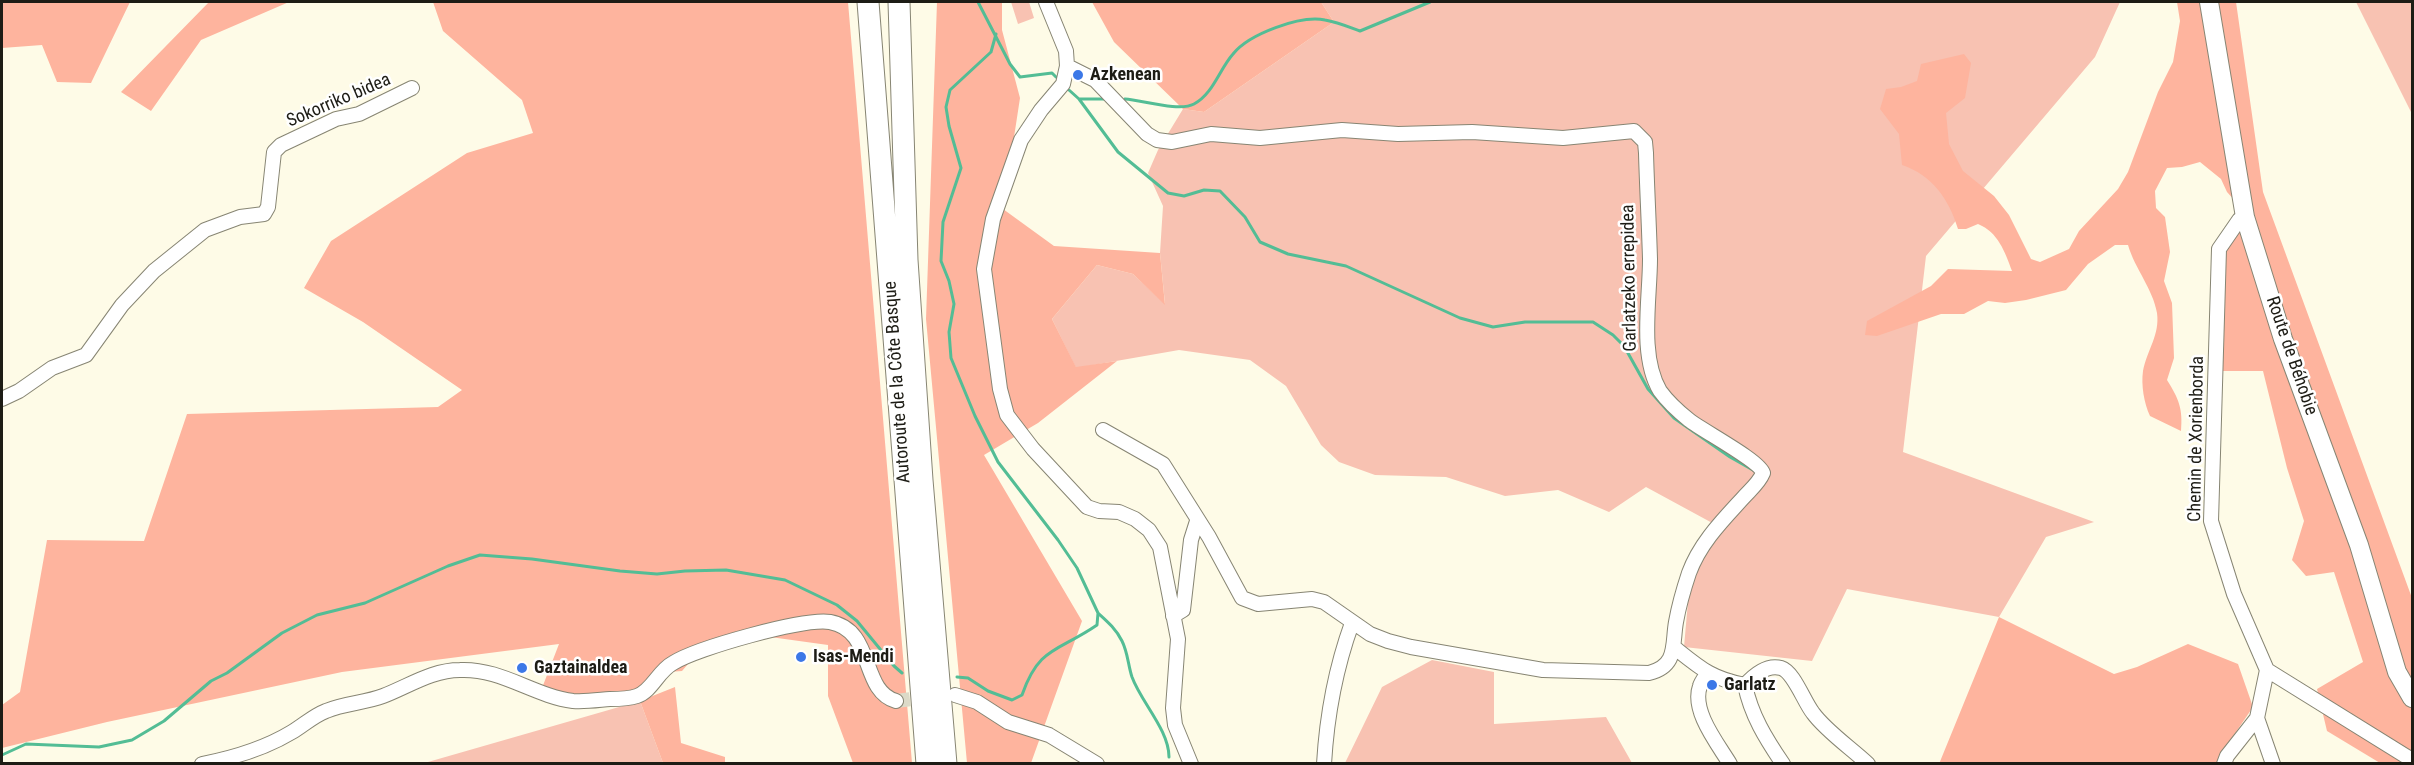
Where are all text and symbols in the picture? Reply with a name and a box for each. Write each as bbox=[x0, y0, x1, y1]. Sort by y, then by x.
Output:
place label: Azkenean bbox=[1090, 64, 1161, 86]
marker: Azkenean bbox=[1071, 68, 1085, 82]
street label: Sokorriko bidea bbox=[284, 69, 394, 133]
street label: Garlatzeko errepidea bbox=[1618, 204, 1642, 352]
street label: Autoroute de la Côte Basque bbox=[880, 280, 916, 484]
street label: Route de Béhobie bbox=[2261, 294, 2321, 418]
street label: Chemin de Xorienborda bbox=[2185, 356, 2209, 522]
place label: Isas-Mendi bbox=[813, 646, 894, 668]
marker: Isas-Mendi bbox=[794, 650, 808, 664]
place label: Gaztainaldea bbox=[534, 657, 628, 679]
marker: Gaztainaldea bbox=[515, 661, 529, 675]
place label: Garlatz bbox=[1724, 674, 1776, 696]
marker: Garlatz bbox=[1705, 678, 1719, 692]

